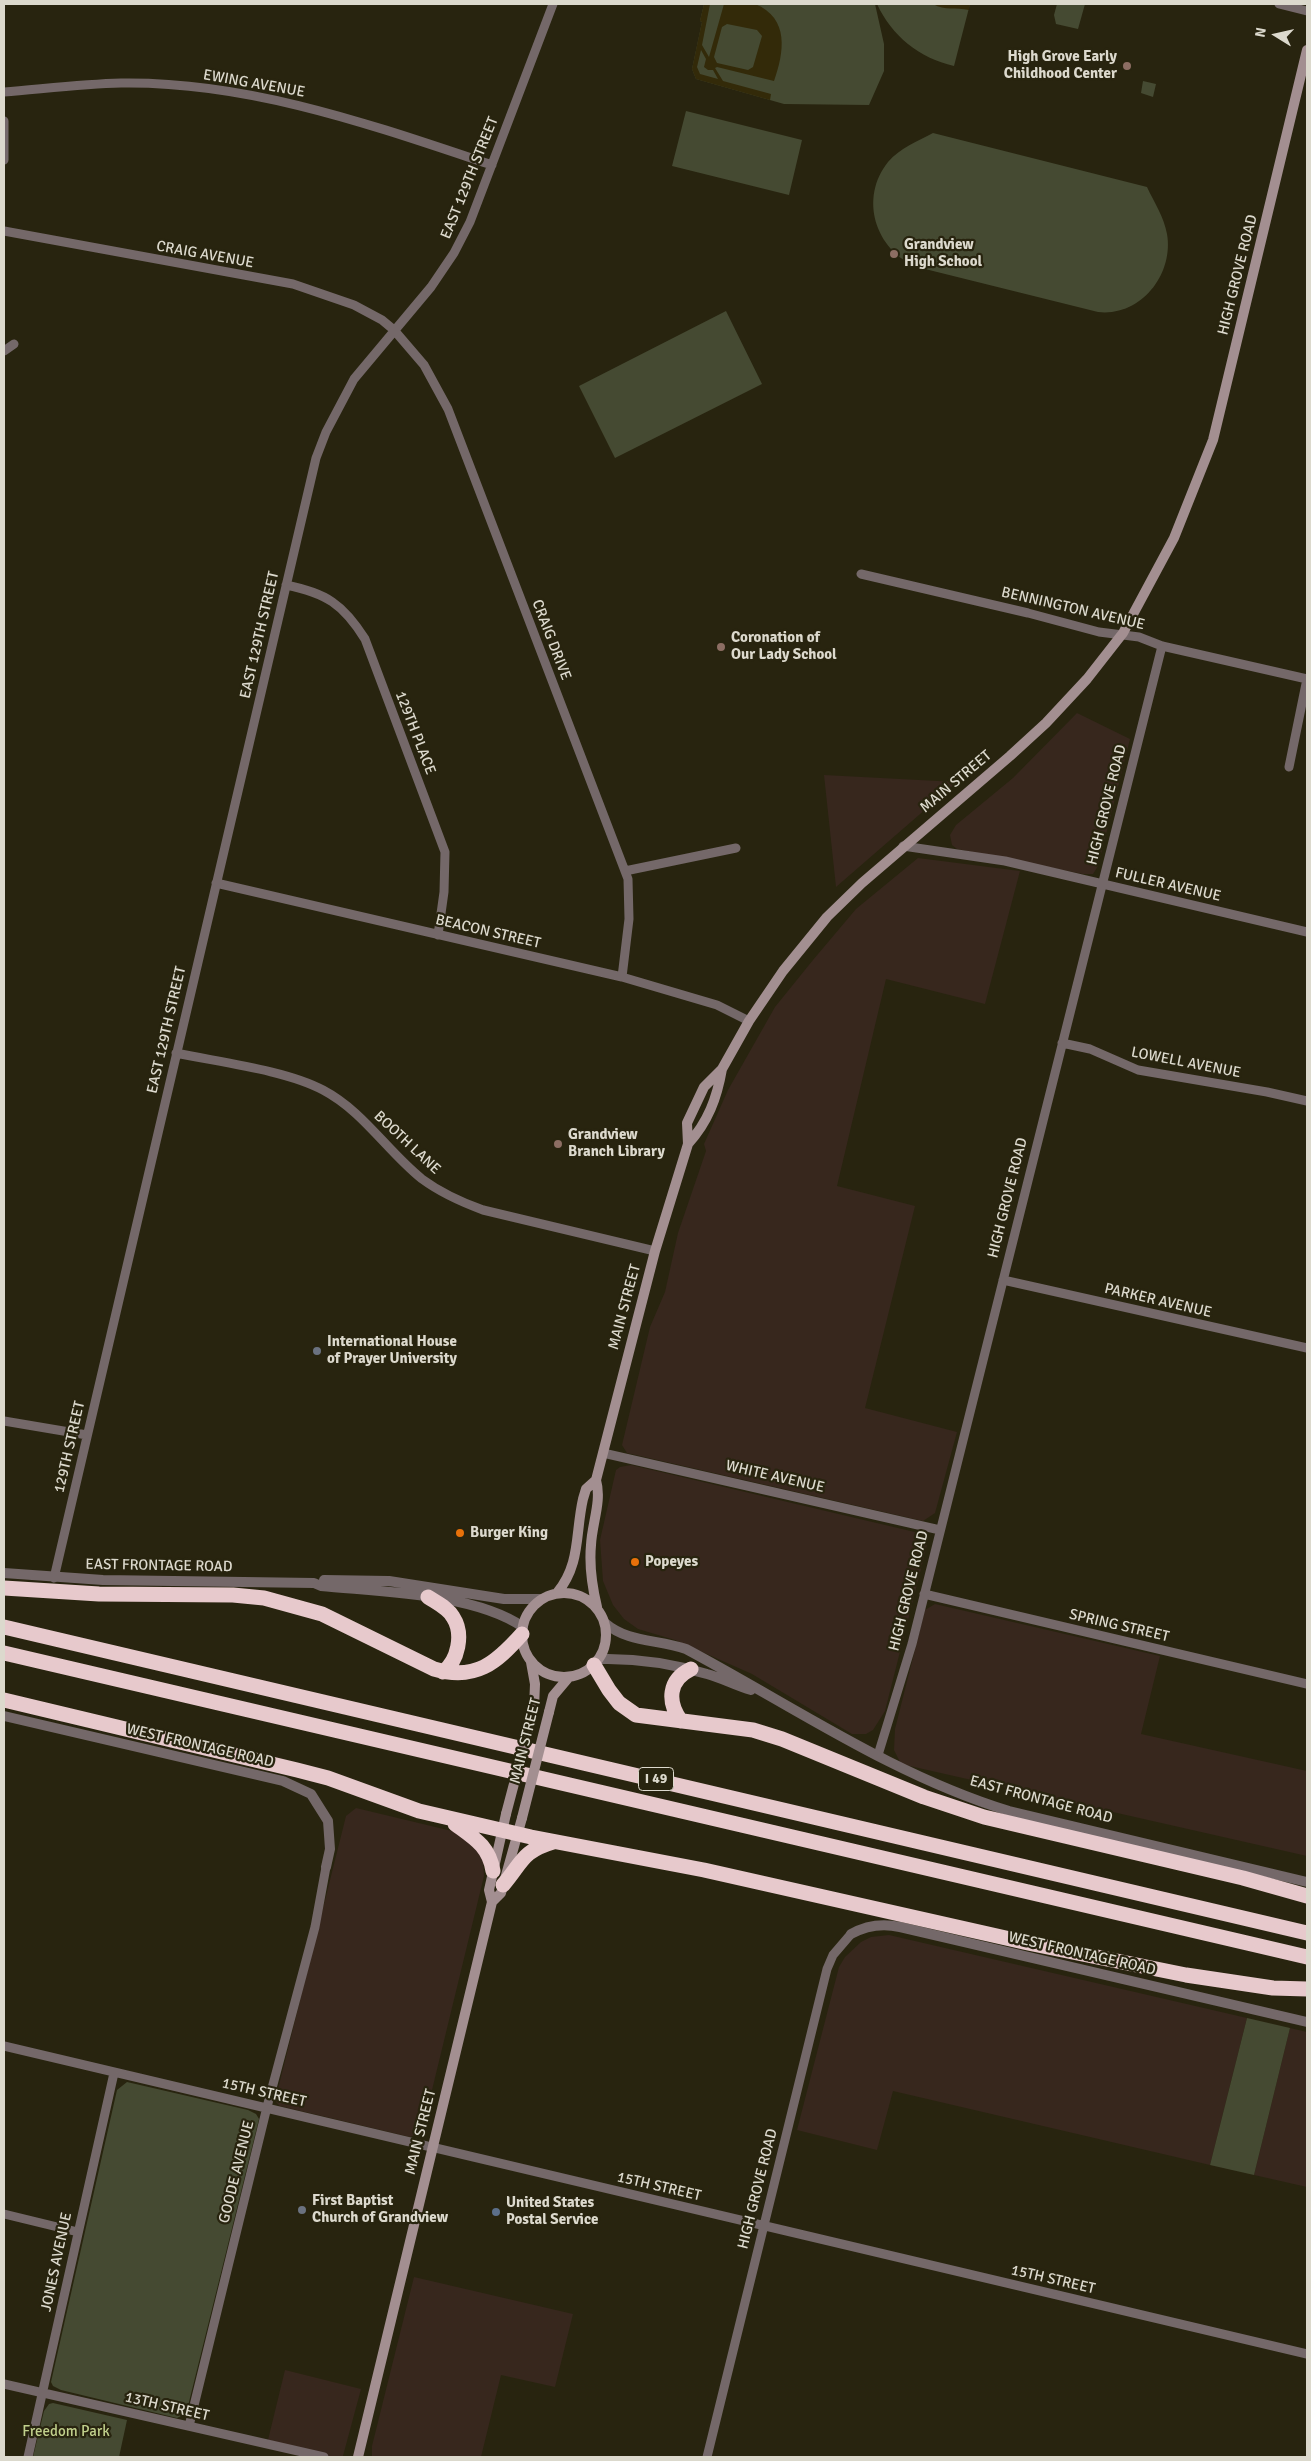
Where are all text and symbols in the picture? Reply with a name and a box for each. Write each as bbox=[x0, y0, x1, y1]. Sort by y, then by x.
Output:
north arrow bbox=[1251, 10, 1301, 60]
text: N bbox=[1252, 26, 1270, 39]
place label: High Grove Early Childhood Center bbox=[1004, 48, 1117, 83]
marker: High Grove Early Childhood Center bbox=[1121, 60, 1133, 72]
street label: EWING AVENUE bbox=[202, 66, 306, 102]
street label: EAST 129TH STREET bbox=[437, 114, 503, 242]
street label: HIGH GROVE ROAD bbox=[1214, 213, 1262, 337]
place label: Grandview High School bbox=[904, 236, 982, 271]
street label: CRAIG AVENUE bbox=[155, 238, 255, 272]
marker: Grandview High School bbox=[888, 248, 900, 260]
street label: EAST 129TH STREET bbox=[237, 570, 283, 700]
street label: BENNINGTON AVENUE bbox=[999, 584, 1147, 634]
street label: CRAIG DRIVE bbox=[527, 597, 575, 683]
place label: Coronation of Our Lady School bbox=[731, 629, 837, 664]
marker: Coronation of Our Lady School bbox=[715, 641, 727, 653]
street label: 129TH PLACE bbox=[391, 689, 439, 777]
street label: HIGH GROVE ROAD bbox=[1083, 743, 1131, 867]
street label: MAIN STREET bbox=[917, 747, 995, 817]
street label: FULLER AVENUE bbox=[1113, 864, 1223, 906]
street label: BEACON STREET bbox=[434, 911, 542, 953]
street label: EAST 129TH STREET bbox=[144, 965, 190, 1095]
street label: LOWELL AVENUE bbox=[1130, 1044, 1242, 1082]
street label: BOOTH LANE bbox=[370, 1108, 444, 1178]
place label: Grandview Branch Library bbox=[568, 1126, 665, 1161]
street label: HIGH GROVE ROAD bbox=[984, 1136, 1032, 1260]
marker: Grandview Branch Library bbox=[552, 1138, 564, 1150]
street label: MAIN STREET bbox=[605, 1262, 645, 1352]
street label: PARKER AVENUE bbox=[1103, 1280, 1213, 1322]
place label: International House of Prayer University bbox=[327, 1333, 457, 1368]
marker: International House of Prayer University bbox=[311, 1345, 323, 1357]
street label: 129TH STREET bbox=[51, 1399, 89, 1495]
street label: WHITE AVENUE bbox=[724, 1457, 826, 1497]
place label: Burger King bbox=[470, 1524, 548, 1542]
marker: Burger King bbox=[454, 1527, 466, 1539]
street label: HIGH GROVE ROAD bbox=[885, 1529, 933, 1653]
place label: Popeyes bbox=[645, 1553, 698, 1571]
street label: EAST FRONTAGE ROAD bbox=[85, 1556, 233, 1576]
marker: Popeyes bbox=[629, 1556, 641, 1568]
street label: SPRING STREET bbox=[1067, 1606, 1171, 1646]
street label: MAIN STREET bbox=[507, 1696, 545, 1786]
street label: WEST FRONTAGE ROAD bbox=[125, 1720, 275, 1772]
road number: I 49 bbox=[638, 1768, 674, 1790]
street label: EAST FRONTAGE ROAD bbox=[968, 1772, 1114, 1828]
street label: WEST FRONTAGE ROAD bbox=[1007, 1928, 1157, 1980]
street label: 15TH STREET bbox=[220, 2075, 308, 2111]
street label: MAIN STREET bbox=[402, 2087, 440, 2177]
street label: GOODE AVENUE bbox=[216, 2119, 258, 2225]
street label: HIGH GROVE ROAD bbox=[734, 2127, 782, 2251]
street label: 15TH STREET bbox=[615, 2169, 703, 2205]
place label: First Baptist Church of Grandview bbox=[312, 2192, 448, 2227]
place label: United States Postal Service bbox=[506, 2194, 598, 2229]
marker: First Baptist Church of Grandview bbox=[296, 2204, 308, 2216]
marker: United States Postal Service bbox=[490, 2206, 502, 2218]
street label: JONES AVENUE bbox=[38, 2211, 76, 2313]
street label: 15TH STREET bbox=[1009, 2262, 1097, 2298]
street label: 13TH STREET bbox=[123, 2389, 211, 2425]
park label: Freedom Park bbox=[22, 2423, 110, 2441]

